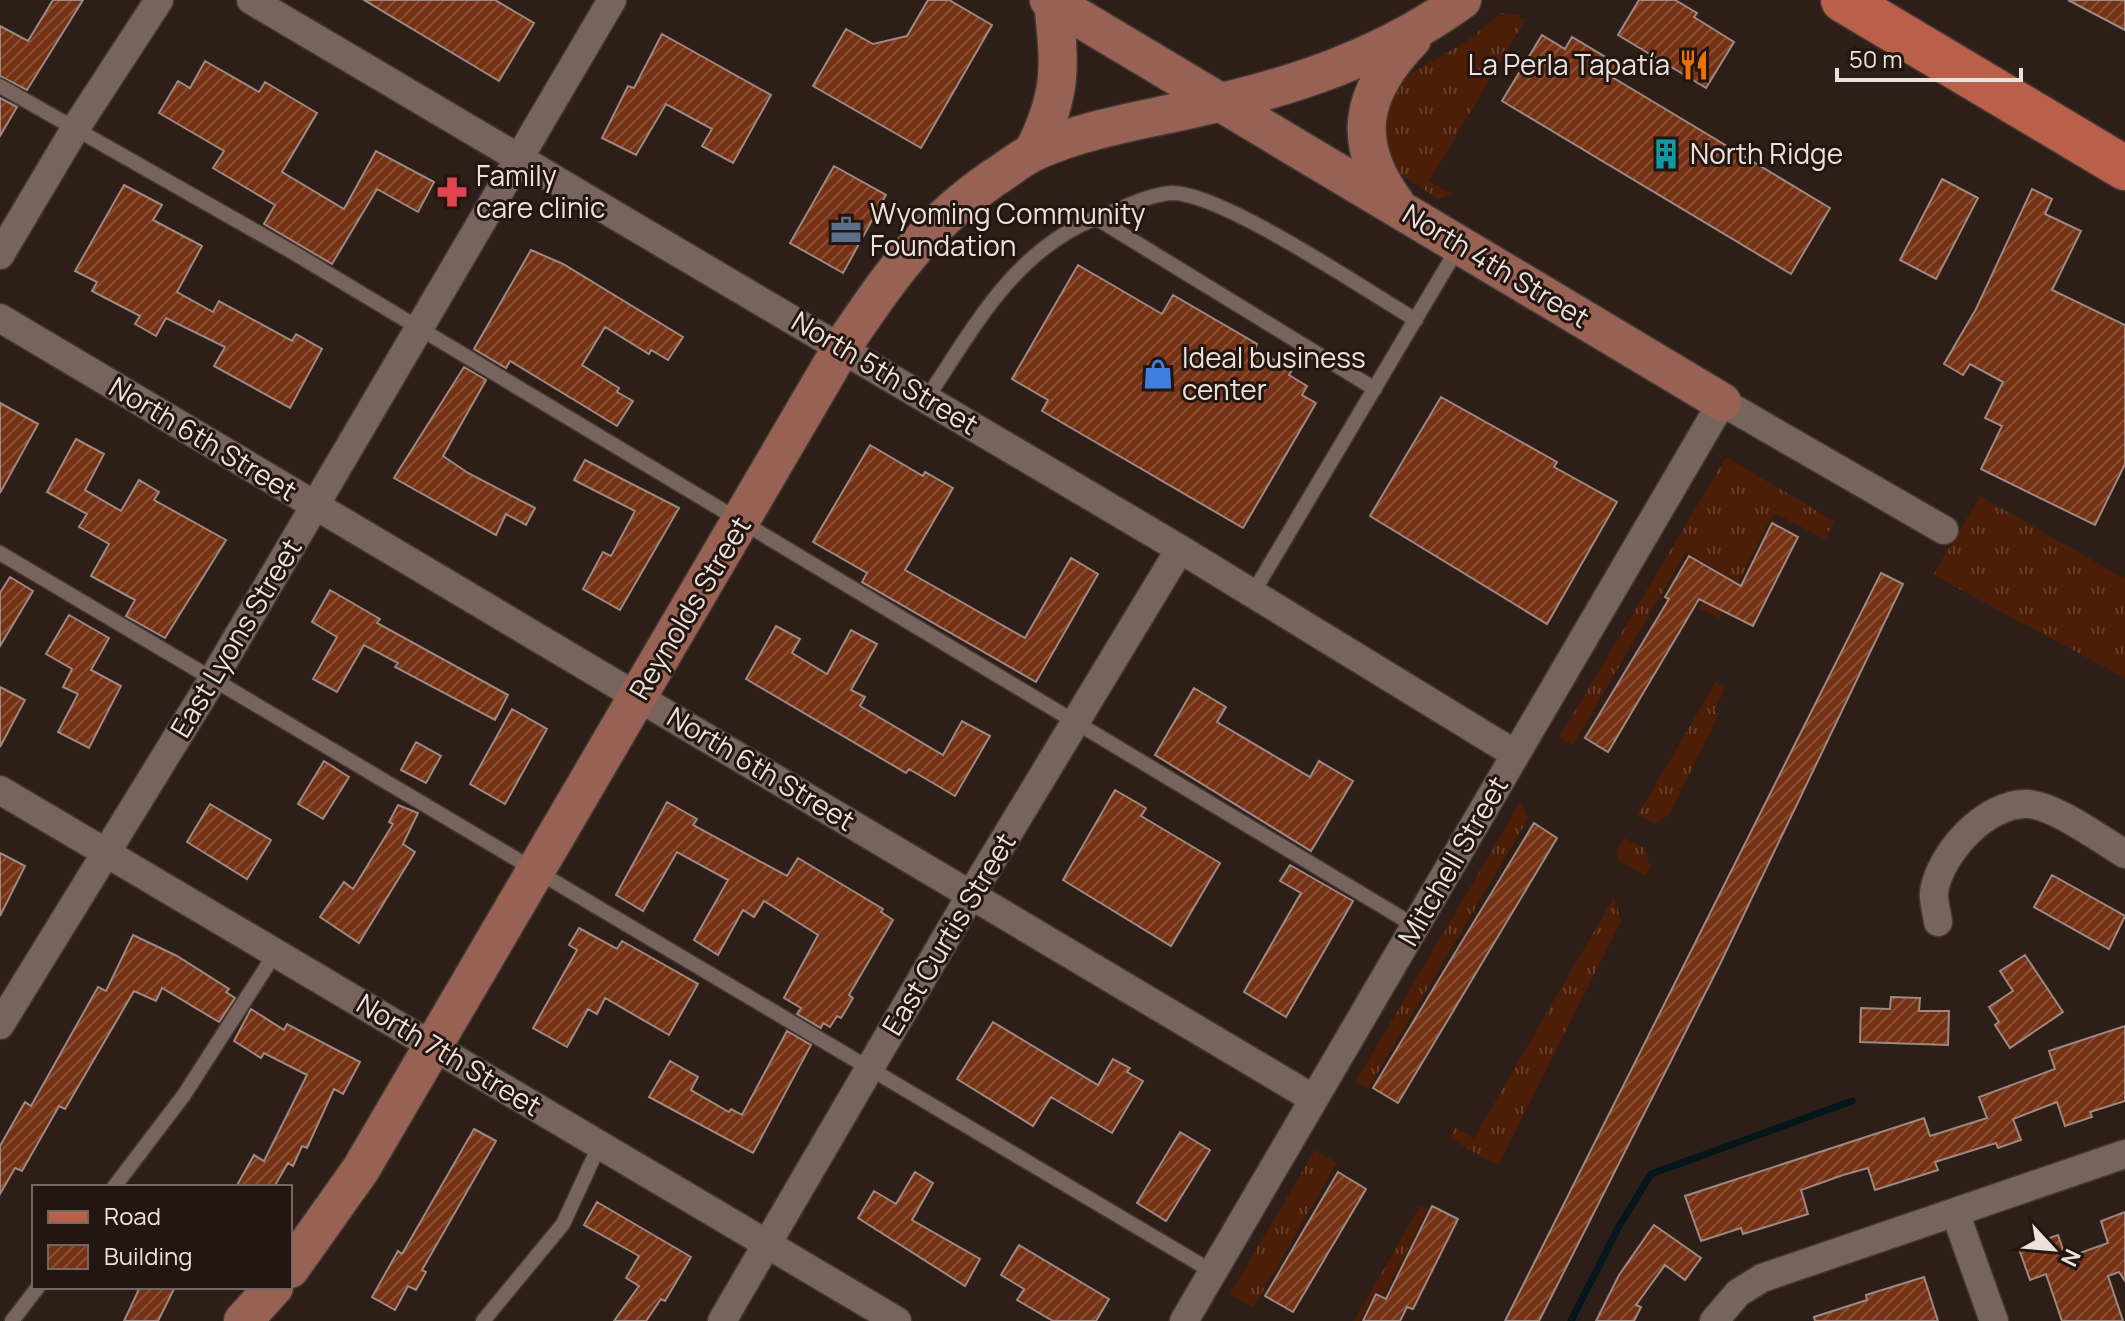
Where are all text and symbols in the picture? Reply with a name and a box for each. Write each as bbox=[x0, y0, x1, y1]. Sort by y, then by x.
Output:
scale bar bbox=[1837, 32, 2021, 82]
text: 50 m bbox=[1849, 42, 1903, 75]
place label: La Perla Tapatía bbox=[1468, 45, 1670, 83]
restaurant icon: La Perla Tapatía bbox=[1677, 48, 1711, 82]
place label: North Ridge bbox=[1690, 134, 1843, 172]
building icon: North Ridge bbox=[1649, 137, 1683, 171]
place label: Family care clinic bbox=[476, 156, 606, 226]
pharmacy icon: Family care clinic bbox=[435, 175, 469, 209]
place label: Wyoming Community Foundation bbox=[870, 194, 1146, 264]
street label: North 4th Street bbox=[1396, 194, 1597, 336]
office icon: Wyoming Community Foundation bbox=[829, 213, 863, 247]
street label: North 5th Street bbox=[785, 301, 986, 443]
place label: Ideal business center bbox=[1182, 338, 1366, 408]
shop icon: Ideal business center bbox=[1141, 357, 1175, 391]
street label: North 6th Street bbox=[103, 367, 304, 509]
street label: Reynolds Street bbox=[619, 509, 759, 706]
street label: East Lyons Street bbox=[161, 531, 310, 744]
street label: North 6th Street bbox=[661, 697, 862, 839]
street label: Mitchell Street bbox=[1388, 769, 1516, 952]
street label: East Curtis Street bbox=[873, 825, 1024, 1042]
street label: North 7th Street bbox=[350, 984, 549, 1124]
legend bbox=[32, 1185, 292, 1289]
text: Road bbox=[104, 1199, 161, 1232]
north arrow bbox=[2013, 1209, 2093, 1289]
text: Building bbox=[104, 1239, 192, 1272]
text: N bbox=[2054, 1244, 2088, 1271]

